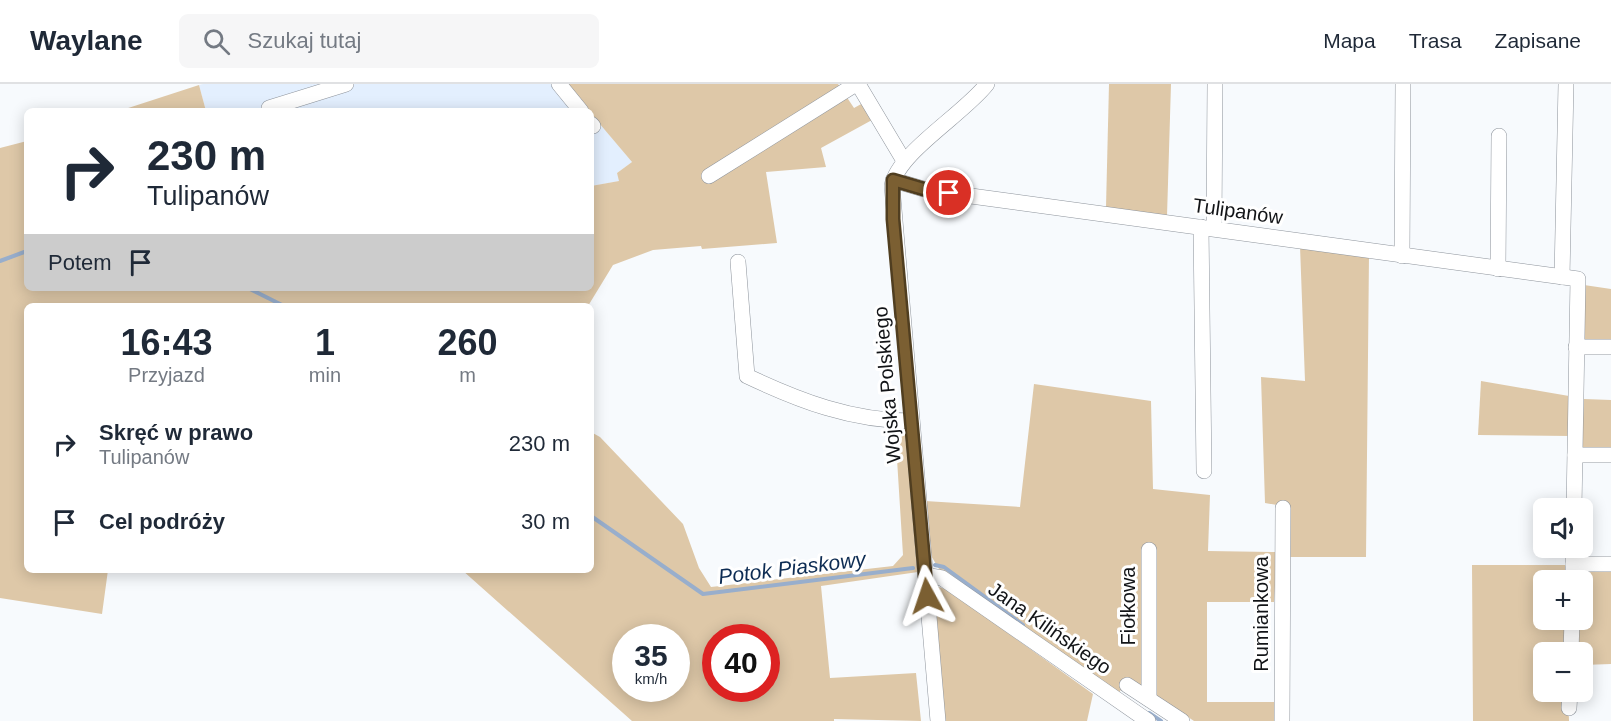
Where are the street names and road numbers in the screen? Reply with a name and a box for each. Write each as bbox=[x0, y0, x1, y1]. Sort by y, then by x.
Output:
street label: Tulipanów bbox=[1192, 194, 1285, 228]
street label: Wojska Polskiego bbox=[869, 306, 905, 464]
street label: Rumiankowa bbox=[1250, 555, 1272, 672]
street label: Fiołkowa bbox=[1117, 566, 1139, 645]
street label: Jana Kilińskiego bbox=[984, 578, 1116, 678]

